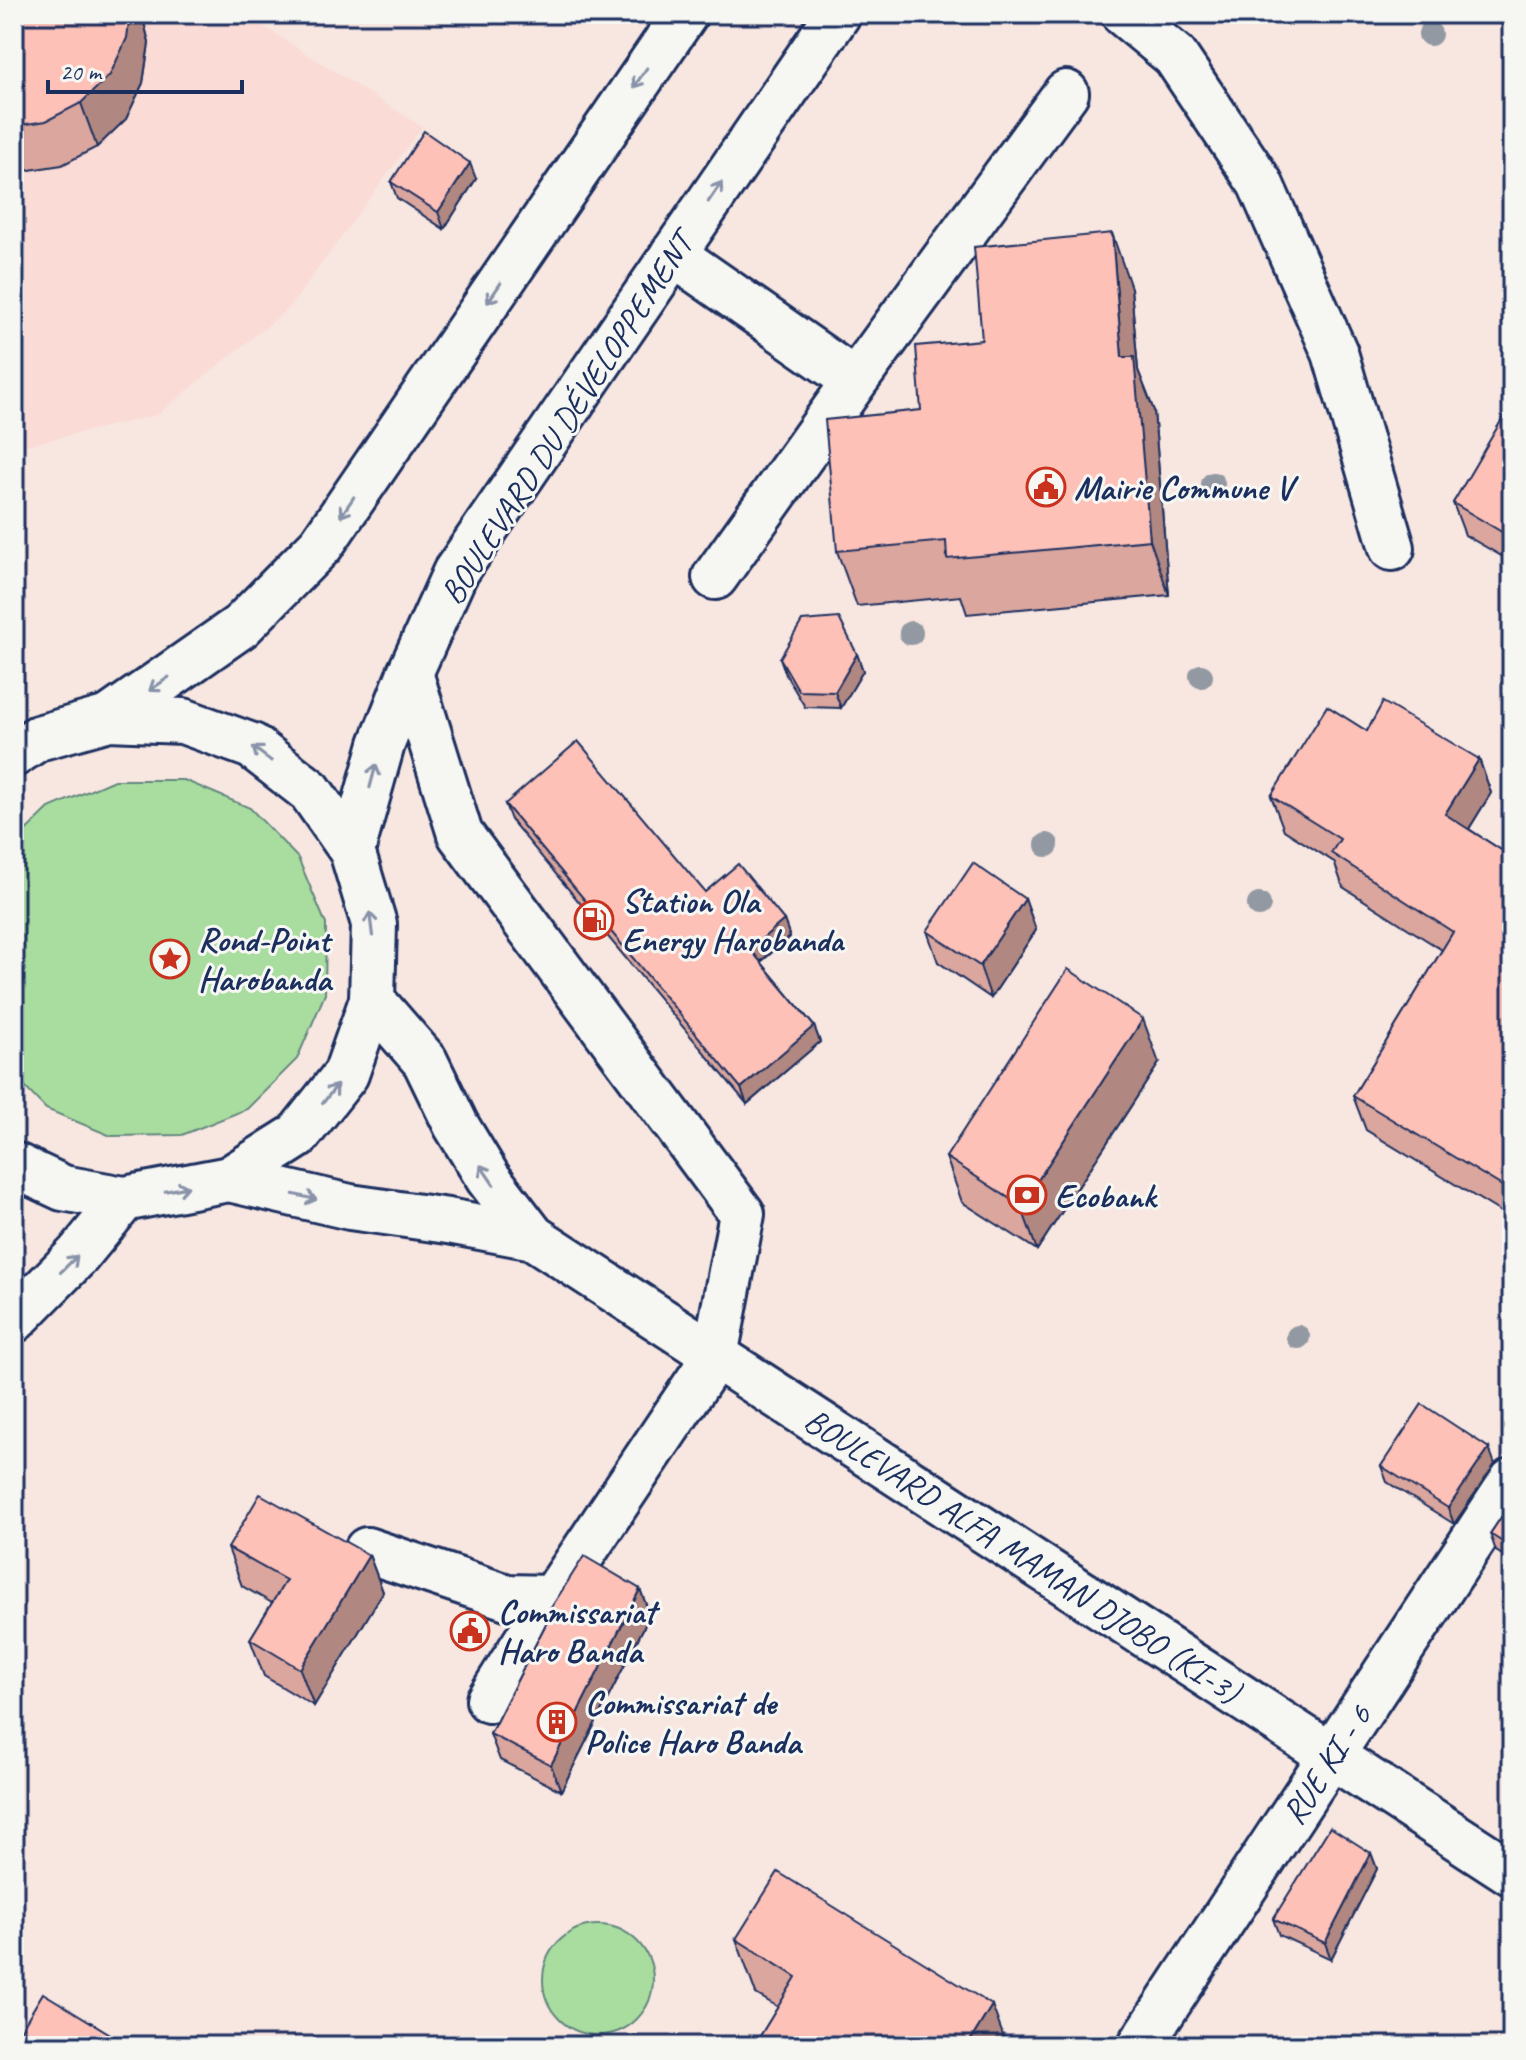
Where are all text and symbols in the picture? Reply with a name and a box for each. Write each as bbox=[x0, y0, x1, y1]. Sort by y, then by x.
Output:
scale bar bbox=[48, 44, 242, 94]
text: 20 m bbox=[60, 57, 103, 87]
one-way arrow bbox=[632, 67, 649, 89]
one-way arrow bbox=[707, 182, 723, 204]
street label: BOULEVARD DU DÉVELOPPEMENT bbox=[430, 219, 706, 612]
one-way arrow bbox=[486, 281, 502, 303]
public building icon: Mairie Commune V bbox=[1025, 466, 1067, 508]
place label: Mairie Commune V bbox=[1074, 466, 1300, 509]
one-way arrow bbox=[339, 496, 355, 518]
one-way arrow bbox=[148, 676, 170, 692]
one-way arrow bbox=[252, 745, 273, 762]
one-way arrow bbox=[367, 763, 382, 789]
place label: Station Ola Energy Harobanda bbox=[622, 879, 846, 961]
fuel station icon: Station Ola Energy Harobanda bbox=[573, 899, 615, 941]
one-way arrow bbox=[364, 911, 379, 938]
place label: Rond-Point Harobanda bbox=[198, 918, 334, 1000]
place icon: Rond-Point Harobanda bbox=[149, 938, 191, 980]
one-way arrow bbox=[322, 1084, 339, 1105]
one-way arrow bbox=[478, 1164, 495, 1186]
bank icon: Ecobank bbox=[1006, 1174, 1048, 1216]
place label: Ecobank bbox=[1055, 1174, 1158, 1217]
one-way arrow bbox=[164, 1181, 189, 1196]
one-way arrow bbox=[292, 1190, 318, 1205]
one-way arrow bbox=[59, 1254, 78, 1274]
street label: BOULEVARD ALFA MAMAN DJOBO (KI-3) bbox=[797, 1398, 1250, 1714]
place label: Commissariat Haro Banda bbox=[498, 1590, 660, 1672]
public building icon: Commissariat Haro Banda bbox=[449, 1610, 491, 1652]
place label: Commissariat de Police Haro Banda bbox=[585, 1681, 803, 1763]
street label: RUE KI - 6 bbox=[1272, 1695, 1382, 1832]
building icon: Commissariat de Police Haro Banda bbox=[536, 1701, 578, 1743]

